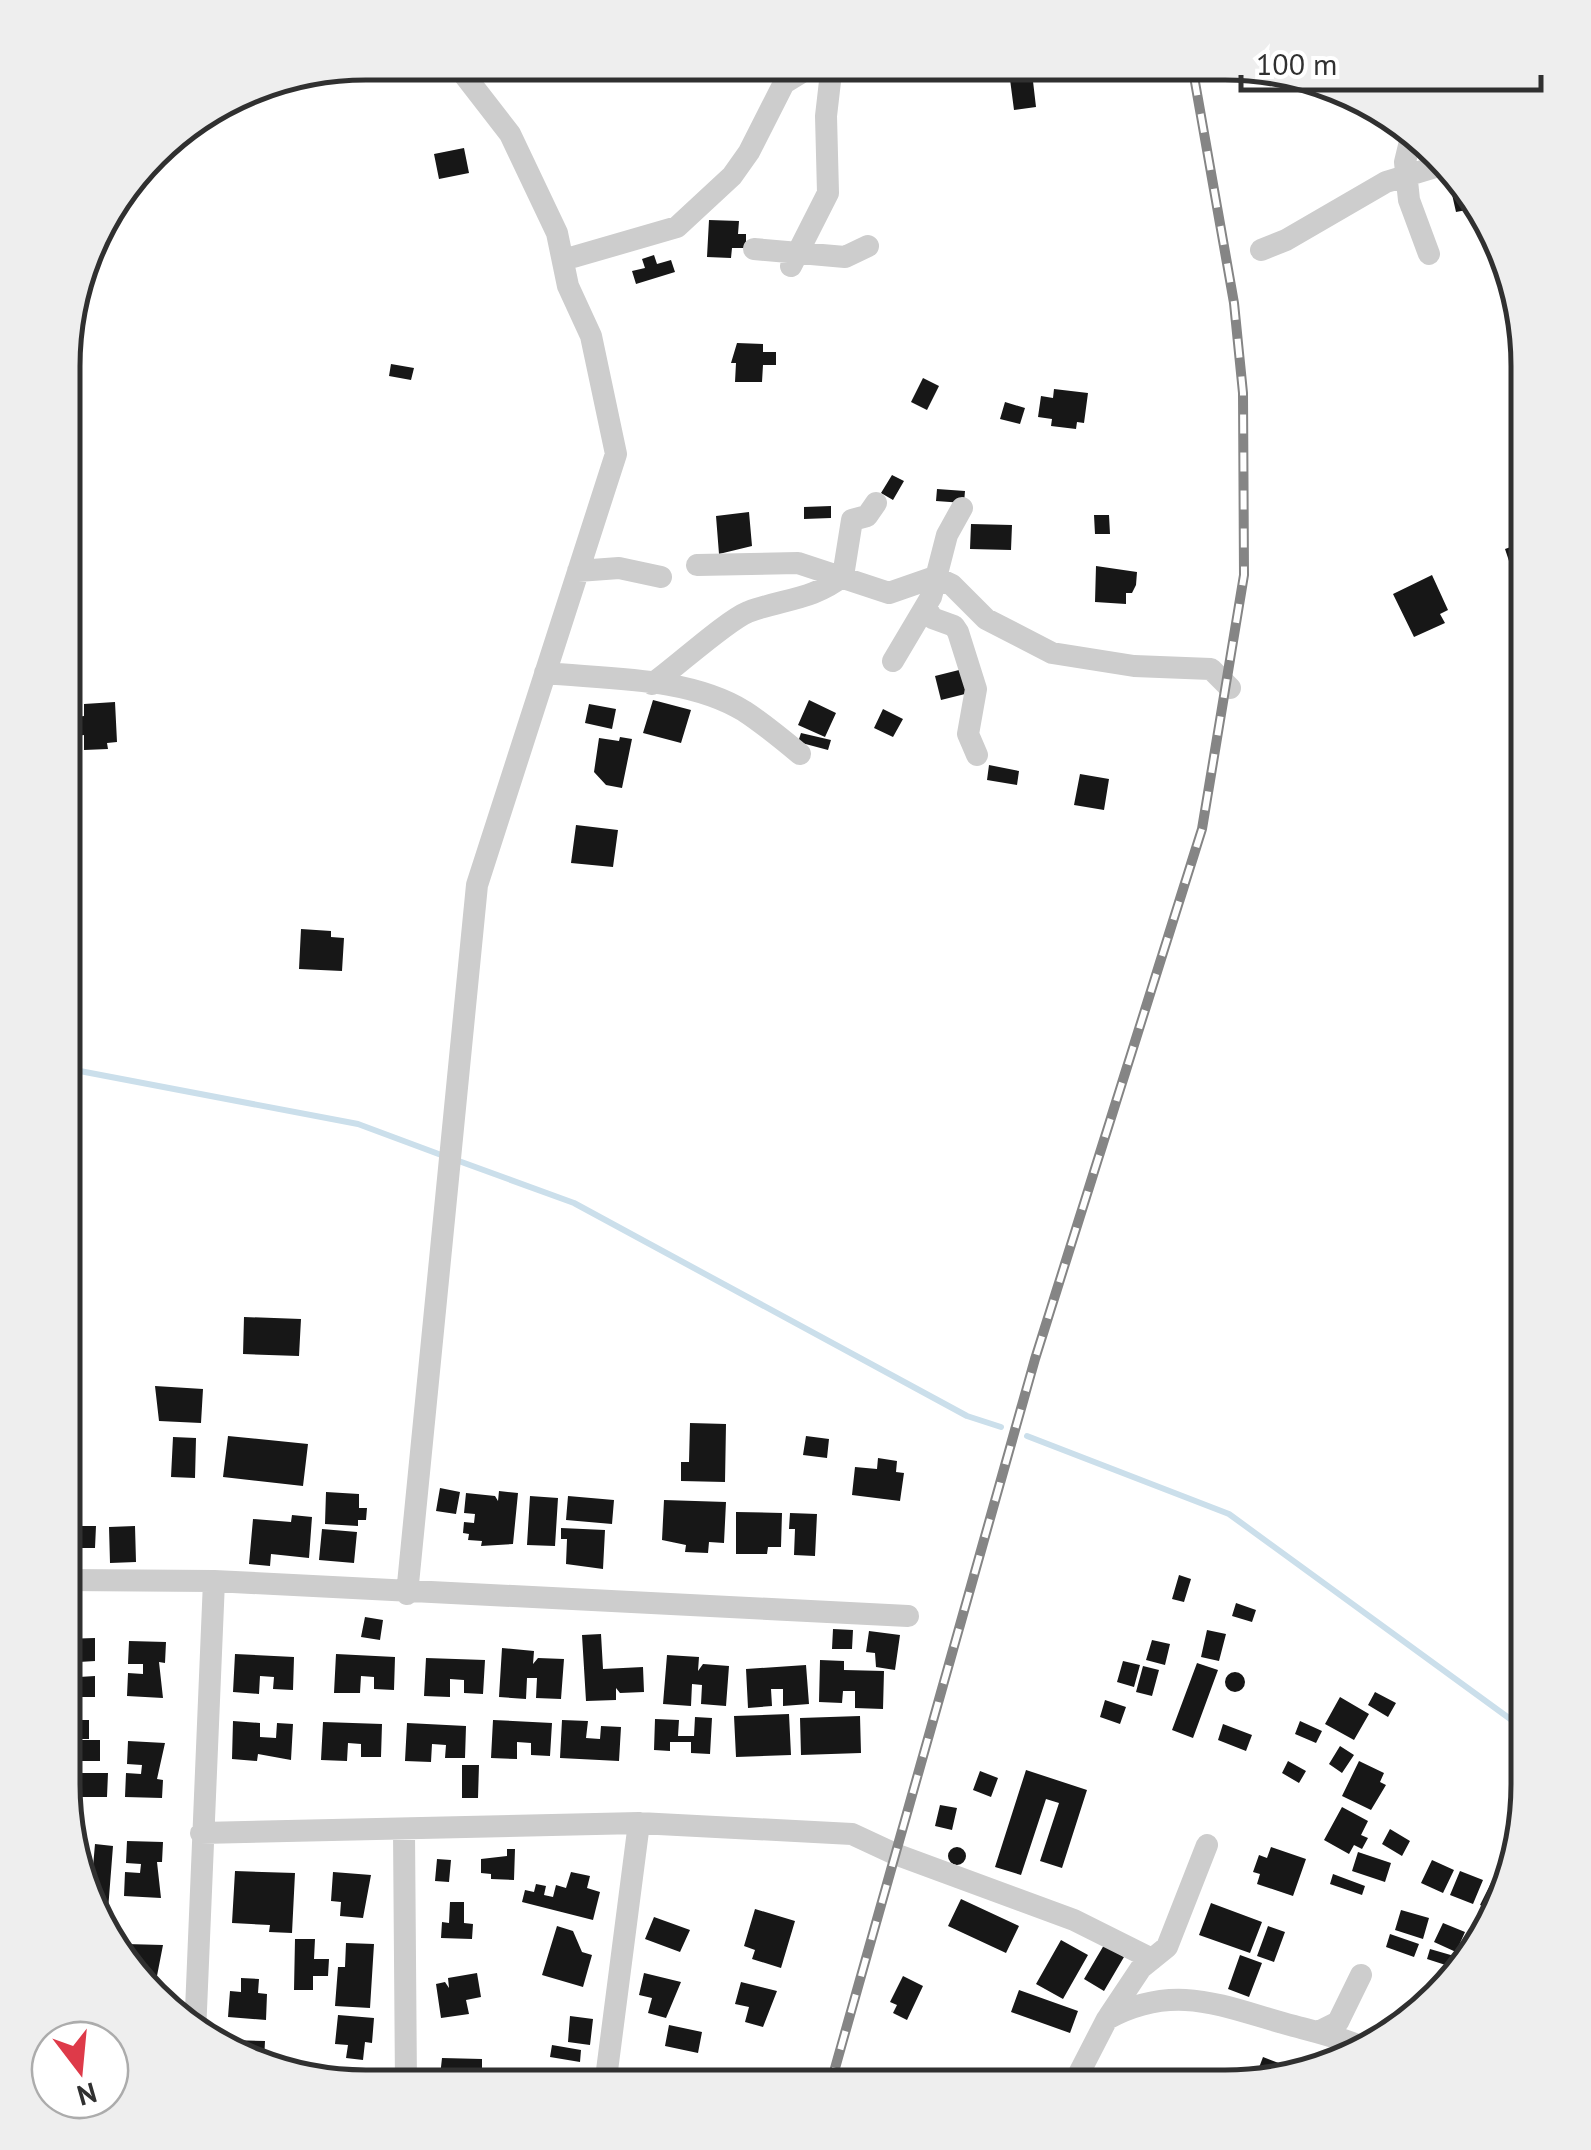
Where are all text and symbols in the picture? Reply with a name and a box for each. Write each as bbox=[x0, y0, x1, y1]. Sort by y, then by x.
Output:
scale bar bbox=[1241, 30, 1541, 92]
text: 100 m bbox=[1256, 44, 1337, 83]
north arrow bbox=[30, 2020, 130, 2120]
text: N bbox=[73, 2074, 101, 2115]

